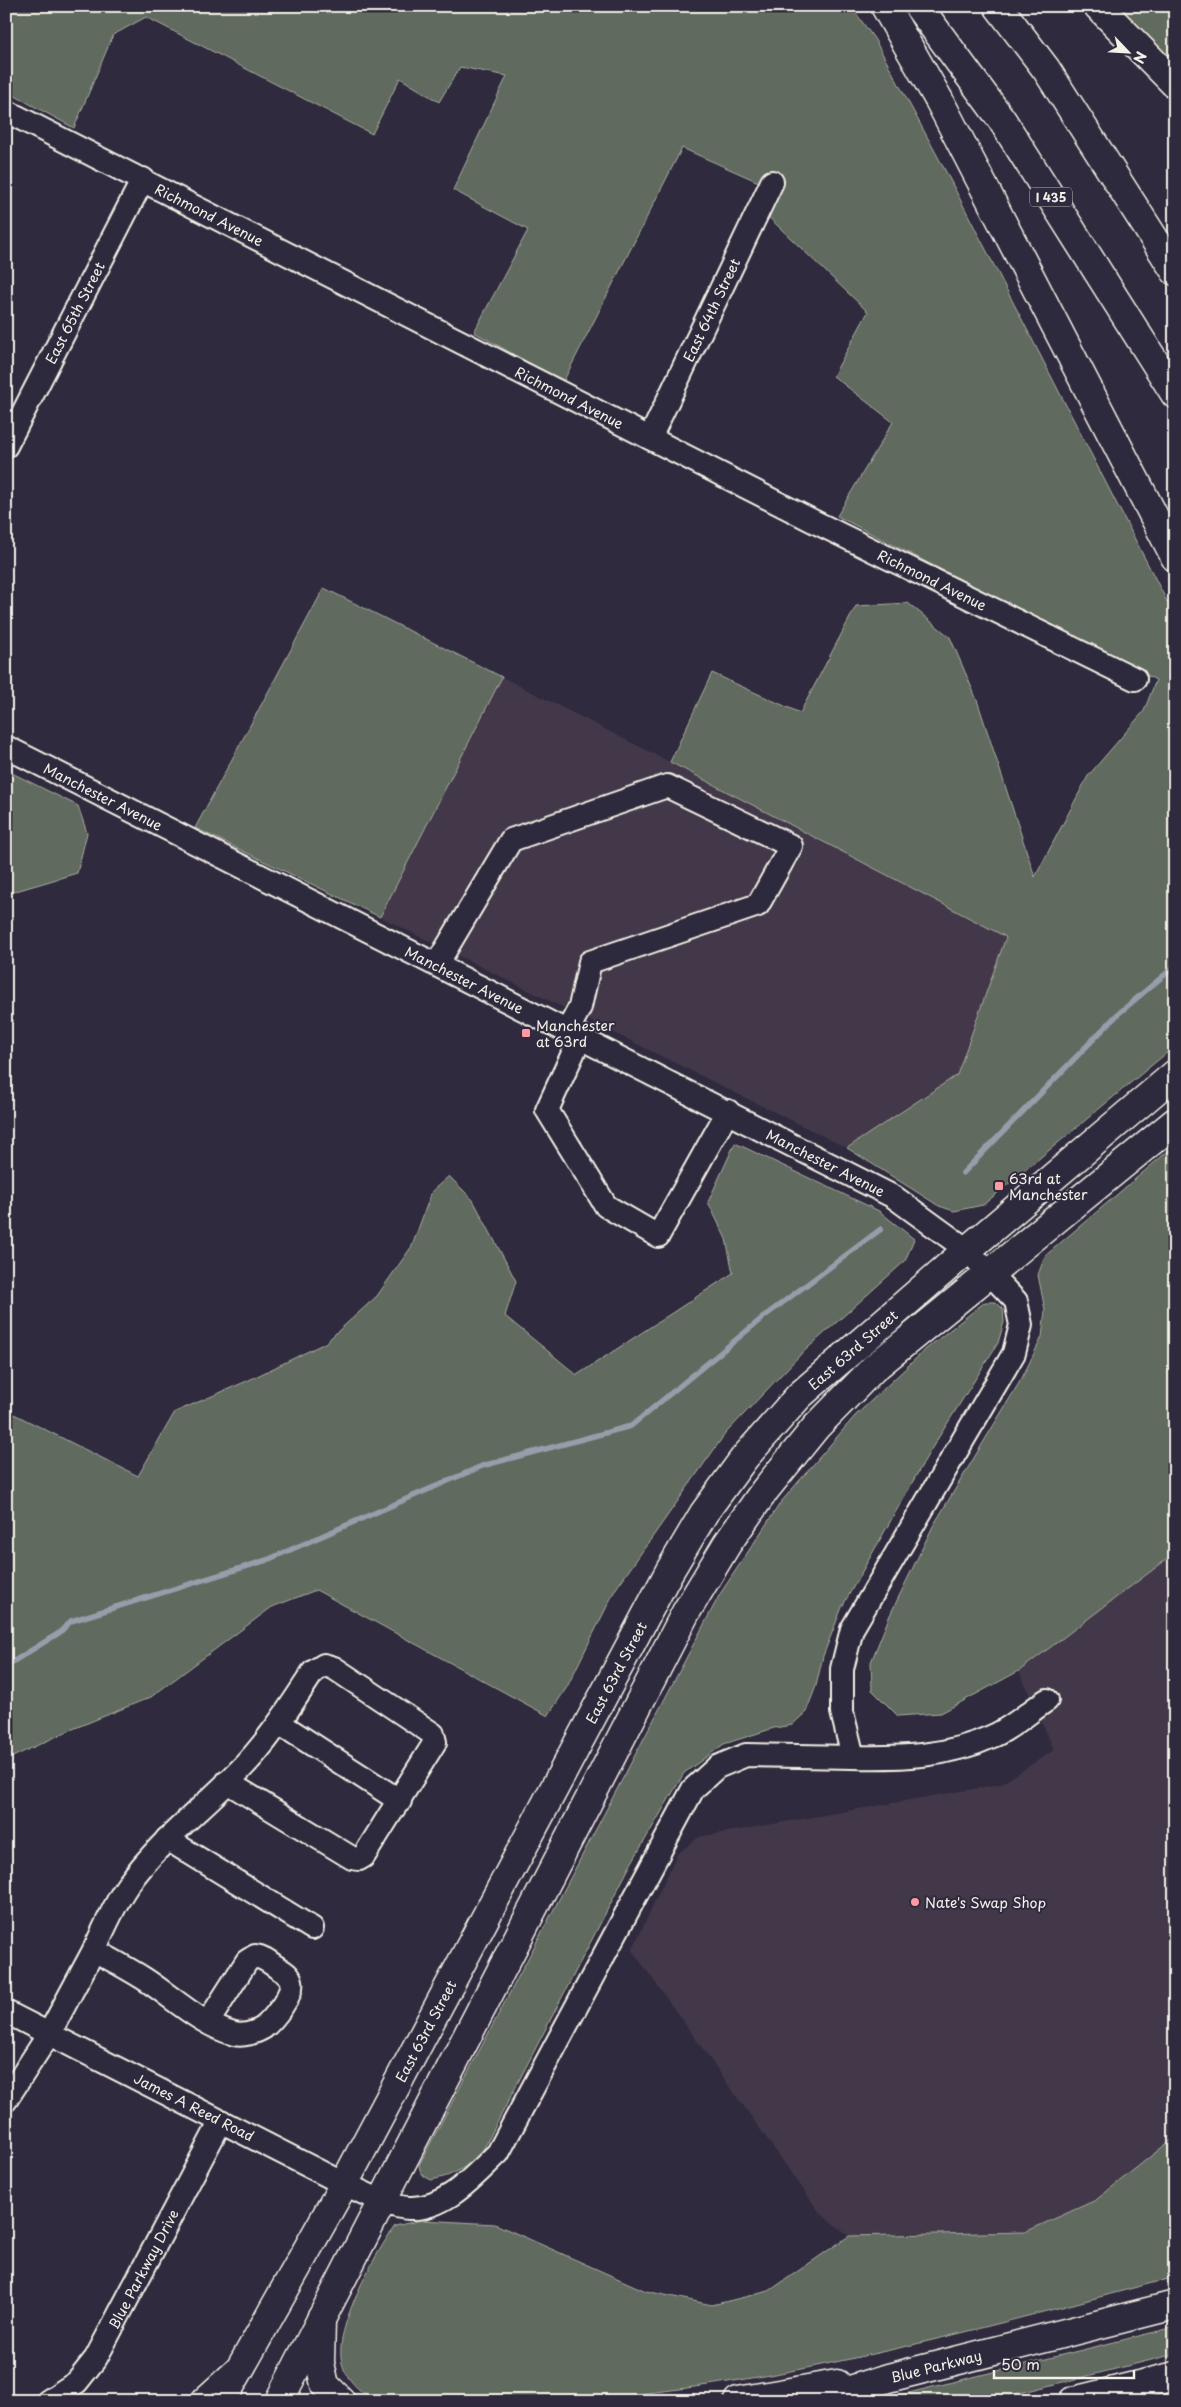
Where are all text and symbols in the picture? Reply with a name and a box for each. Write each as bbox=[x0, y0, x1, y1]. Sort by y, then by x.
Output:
north arrow bbox=[1104, 28, 1154, 78]
text: N bbox=[1128, 48, 1152, 67]
street label: Richmond Avenue bbox=[151, 178, 267, 251]
road number: I 435 bbox=[1030, 188, 1072, 206]
street label: East 64th Street bbox=[677, 254, 745, 365]
street label: East 65th Street bbox=[40, 258, 110, 367]
street label: Richmond Avenue bbox=[512, 361, 628, 434]
street label: Richmond Avenue bbox=[874, 544, 991, 615]
street label: Manchester Avenue bbox=[40, 757, 166, 835]
street label: Manchester Avenue bbox=[402, 940, 528, 1018]
place label: Manchester at 63rd bbox=[536, 1015, 615, 1052]
marker: Manchester at 63rd bbox=[520, 1027, 532, 1039]
street label: Manchester Avenue bbox=[763, 1124, 889, 1201]
place label: 63rd at Manchester bbox=[1009, 1168, 1088, 1205]
marker: 63rd at Manchester bbox=[993, 1180, 1005, 1192]
street label: East 63rd Street bbox=[803, 1304, 902, 1394]
street label: East 63rd Street bbox=[580, 1617, 652, 1727]
place label: Nate's Swap Shop bbox=[925, 1892, 1046, 1913]
marker: Nate's Swap Shop bbox=[909, 1896, 921, 1908]
street label: East 63rd Street bbox=[390, 1976, 461, 2086]
street label: James A Reed Road bbox=[130, 2068, 258, 2146]
street label: Blue Parkway Drive bbox=[103, 2205, 183, 2333]
street label: Blue Parkway bbox=[888, 2344, 984, 2387]
scale bar bbox=[994, 2347, 1134, 2379]
text: 50 m bbox=[1001, 2352, 1040, 2375]

